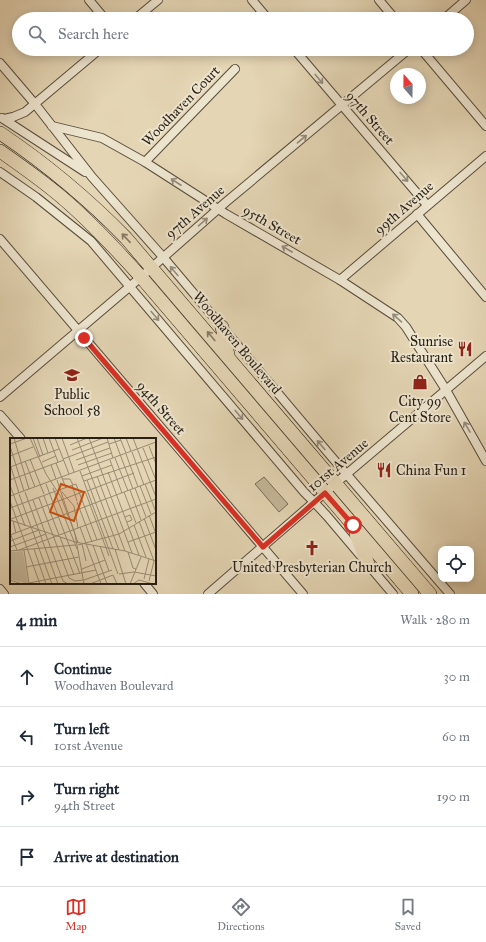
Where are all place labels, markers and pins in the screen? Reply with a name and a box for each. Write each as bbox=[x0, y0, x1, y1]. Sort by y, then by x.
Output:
place label: Sunrise Restaurant bbox=[390, 333, 453, 366]
restaurant icon: Sunrise Restaurant bbox=[456, 340, 474, 358]
school or university icon: Public School 58 bbox=[63, 366, 81, 384]
shop icon: City 99 Cent Store bbox=[411, 373, 429, 391]
place label: Public School 58 bbox=[44, 386, 100, 419]
place label: City 99 Cent Store bbox=[389, 393, 451, 426]
restaurant icon: China Fun 1 bbox=[375, 461, 393, 479]
place label: China Fun 1 bbox=[396, 462, 467, 479]
church icon: United Presbyterian Church bbox=[303, 539, 321, 557]
place label: United Presbyterian Church bbox=[232, 559, 392, 576]

